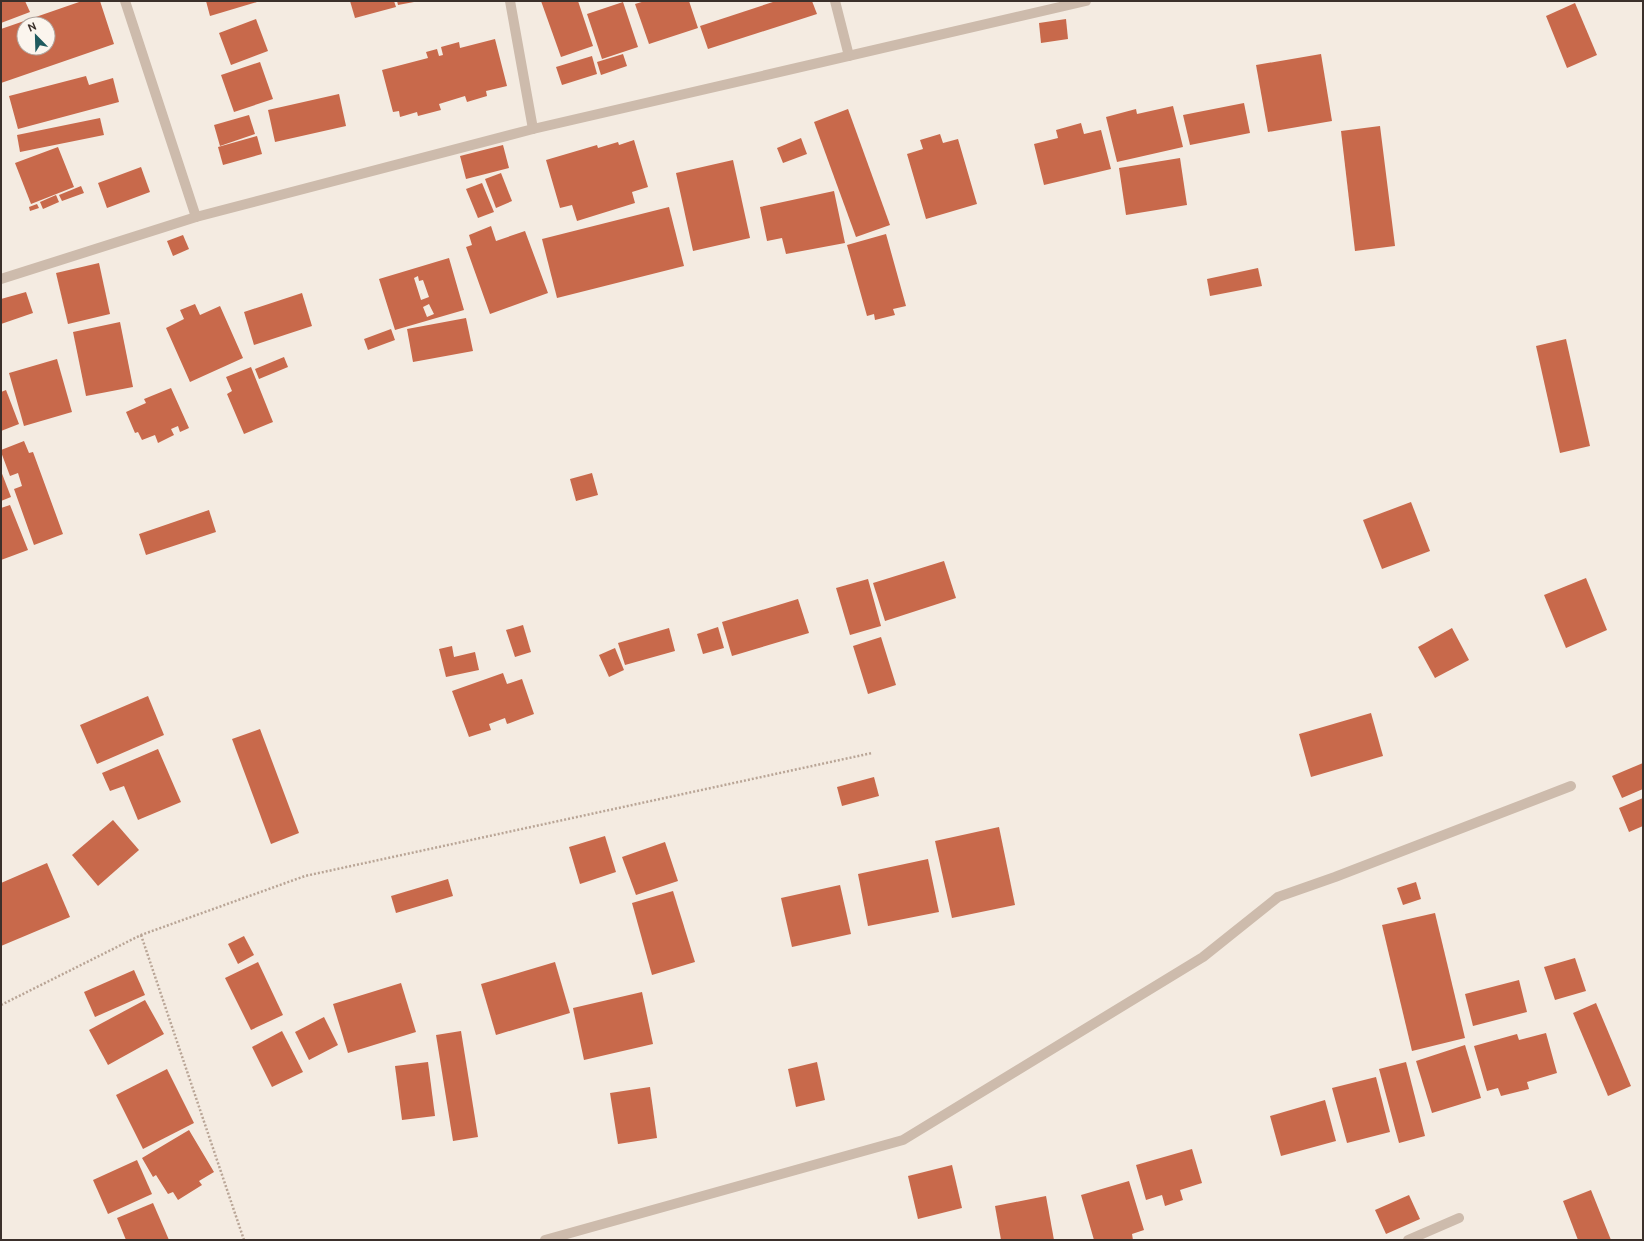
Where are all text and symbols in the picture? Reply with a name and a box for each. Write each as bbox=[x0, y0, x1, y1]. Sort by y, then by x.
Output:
north arrow bbox=[16, 16, 56, 56]
text: N bbox=[26, 20, 38, 34]

